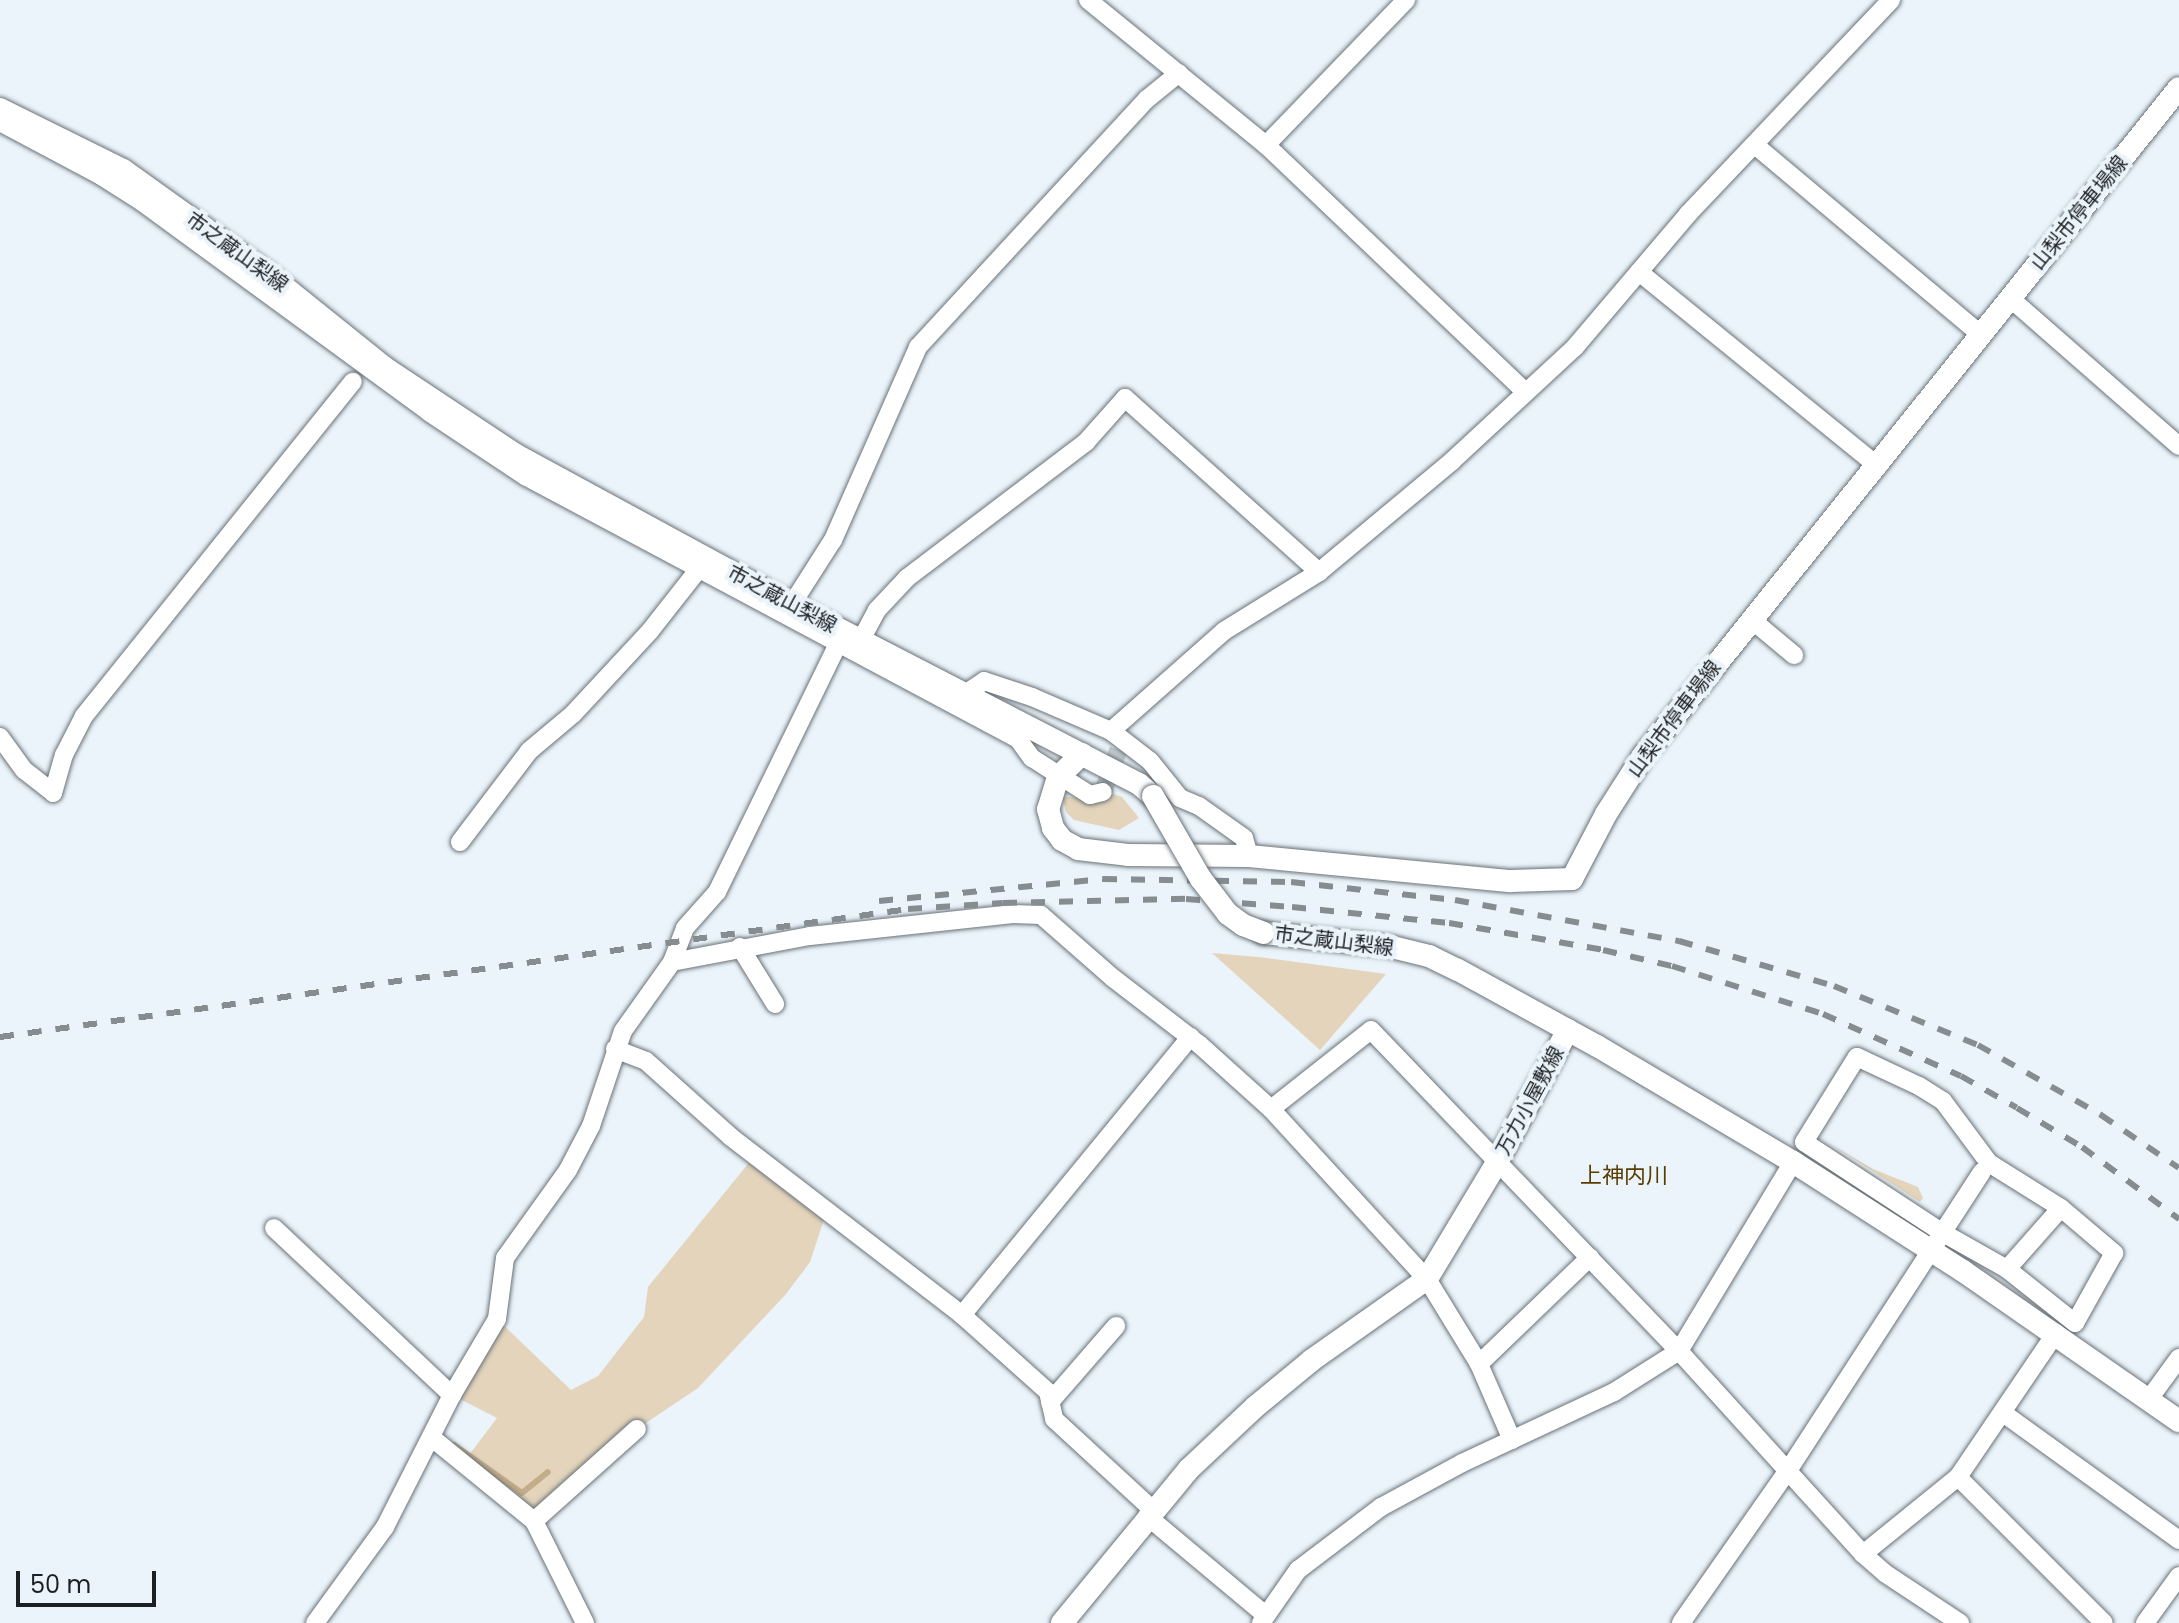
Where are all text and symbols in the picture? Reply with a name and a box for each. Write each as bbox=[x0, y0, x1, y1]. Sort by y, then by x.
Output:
street label: 山梨市停車場線 bbox=[2026, 151, 2132, 275]
street label: 市之蔵山梨線 bbox=[181, 207, 293, 297]
street label: 市之蔵山梨線 bbox=[723, 560, 841, 638]
street label: 山梨市停車場線 bbox=[1622, 656, 1726, 782]
street label: 市之蔵山梨線 bbox=[1273, 922, 1395, 960]
street label: 万力小屋敷線 bbox=[1491, 1042, 1569, 1160]
district label: 上神内川 bbox=[1580, 1163, 1668, 1189]
scale bar bbox=[20, 1555, 160, 1605]
text: 50 m bbox=[30, 1568, 91, 1601]

